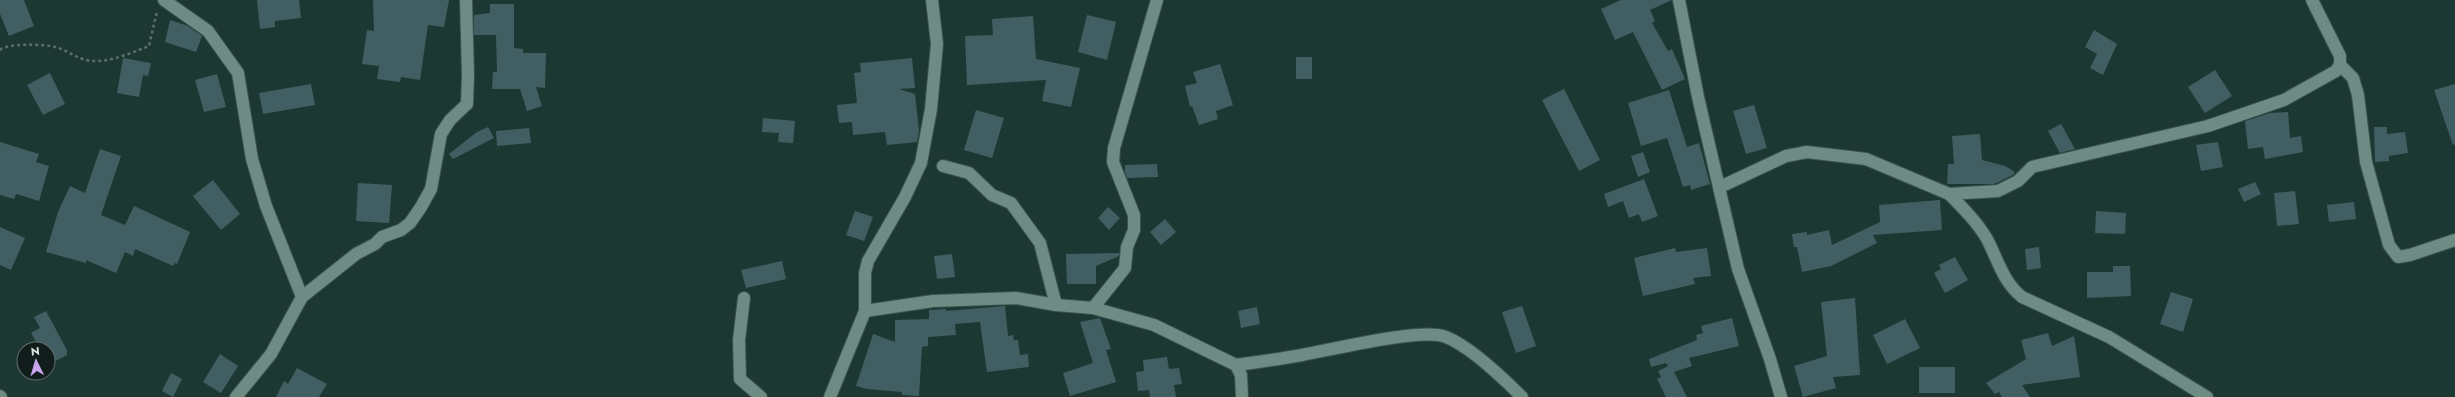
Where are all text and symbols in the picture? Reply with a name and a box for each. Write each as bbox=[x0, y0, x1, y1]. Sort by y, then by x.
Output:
north arrow bbox=[16, 341, 56, 381]
text: N bbox=[30, 343, 40, 359]

